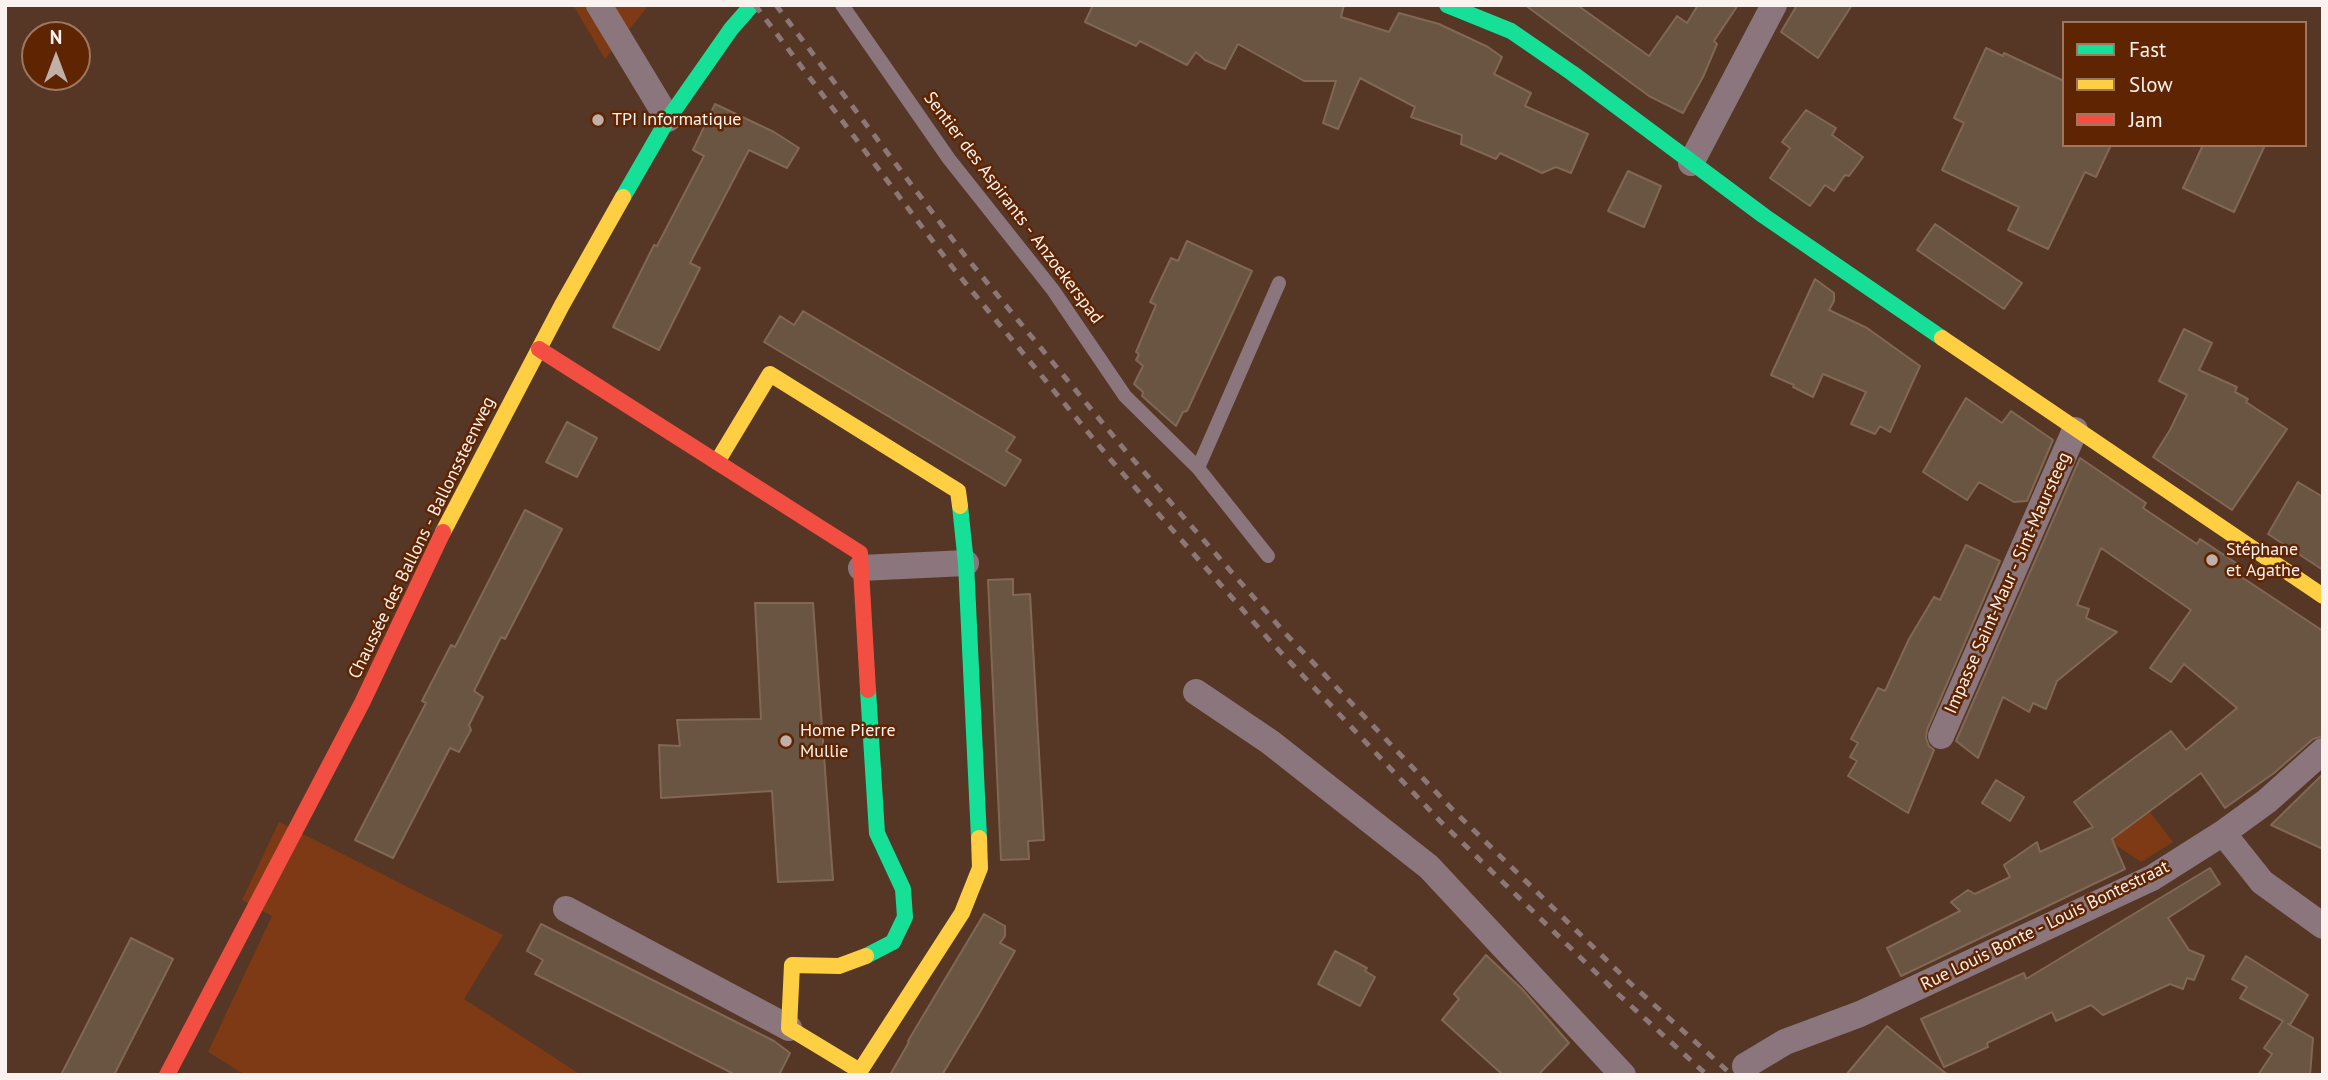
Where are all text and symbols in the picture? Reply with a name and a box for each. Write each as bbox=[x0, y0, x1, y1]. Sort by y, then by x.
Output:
north arrow bbox=[21, 21, 91, 91]
legend bbox=[2062, 21, 2307, 147]
text: N bbox=[50, 25, 62, 49]
text: Fast bbox=[2129, 36, 2166, 63]
text: Slow bbox=[2129, 71, 2173, 98]
street label: Sentier des Aspirants - Anzoekerspad bbox=[919, 88, 1107, 328]
text: Jam bbox=[2129, 106, 2163, 133]
place label: TPI Informatique bbox=[612, 109, 741, 131]
marker: TPI Informatique bbox=[590, 112, 606, 128]
street label: Chaussée des Ballons - Ballonssteenweg bbox=[344, 393, 500, 683]
street label: Impasse Saint-Maur - Sint-Maursteeg bbox=[1940, 449, 2076, 717]
place label: Stéphane et Agathe bbox=[2226, 539, 2300, 582]
marker: Stéphane et Agathe bbox=[2204, 552, 2220, 568]
place label: Home Pierre Mullie bbox=[800, 720, 896, 762]
marker: Home Pierre Mullie bbox=[778, 733, 794, 749]
street label: Rue Louis Bonte - Louis Bontestraat bbox=[1917, 856, 2173, 996]

